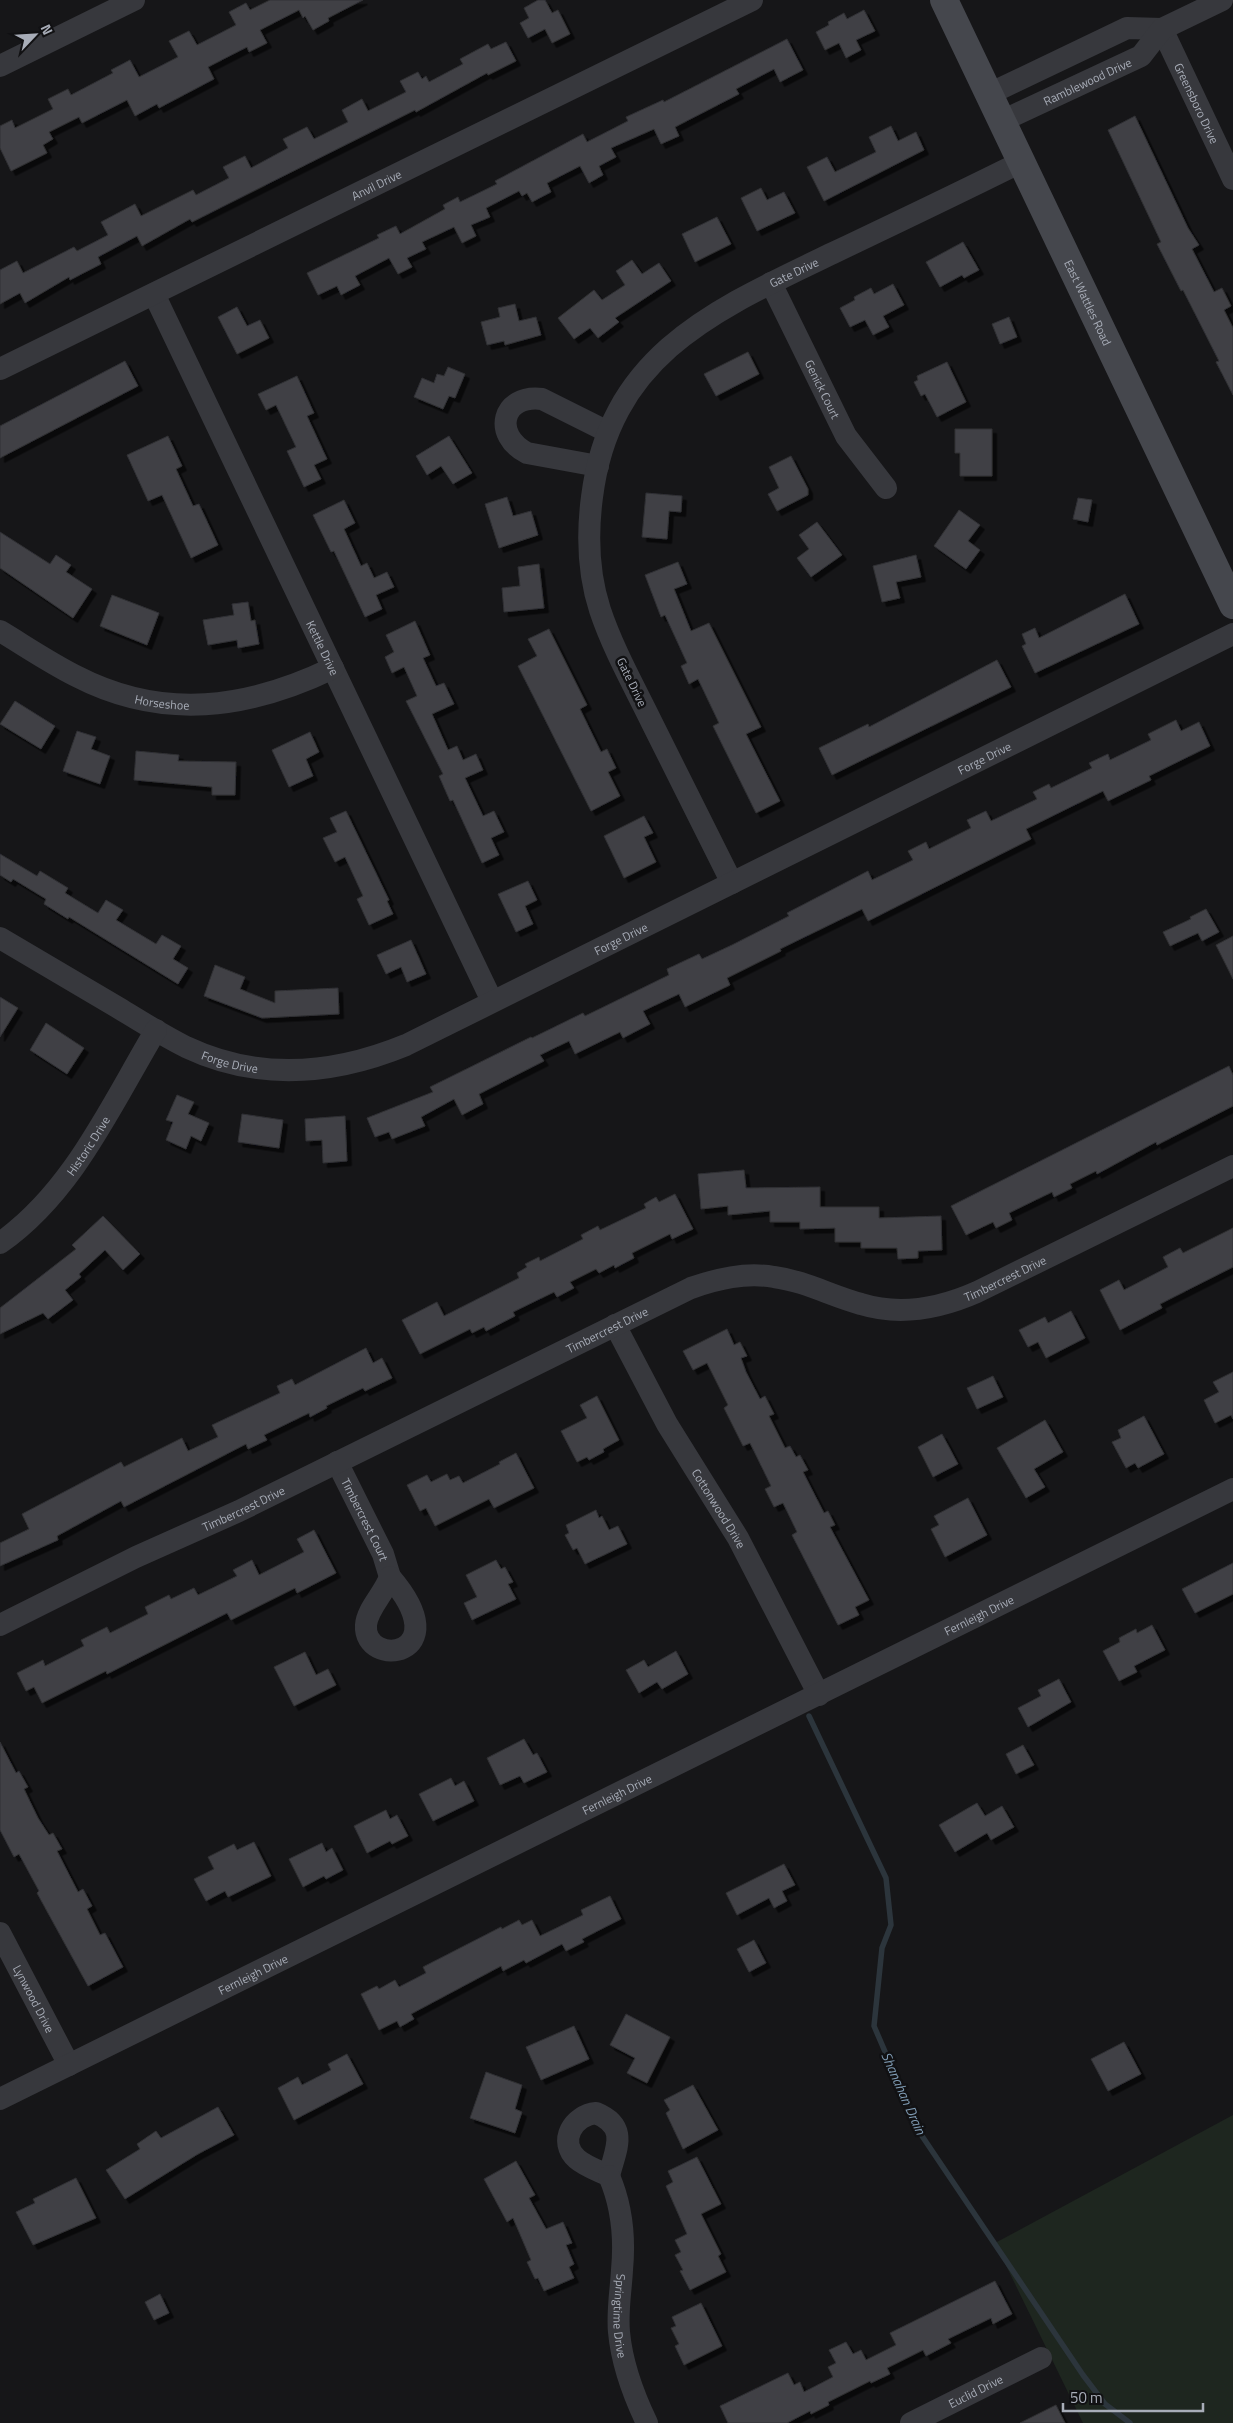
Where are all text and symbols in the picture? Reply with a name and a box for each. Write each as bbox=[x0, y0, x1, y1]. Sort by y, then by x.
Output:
north arrow bbox=[10, 10, 60, 60]
text: N bbox=[36, 20, 59, 38]
street label: Ramblewood Drive bbox=[1040, 52, 1134, 110]
street label: Greensboro Drive bbox=[1170, 59, 1224, 147]
street label: Anvil Drive bbox=[348, 164, 404, 205]
street label: Gate Drive bbox=[766, 252, 821, 292]
street label: East Wattles Road bbox=[1060, 256, 1117, 348]
street label: Genick Court bbox=[800, 356, 846, 422]
street label: Kettle Drive bbox=[302, 617, 344, 678]
street label: Gate Drive bbox=[612, 654, 652, 710]
street label: Horseshoe bbox=[133, 689, 189, 714]
street label: Forge Drive bbox=[954, 736, 1014, 779]
street label: Forge Drive bbox=[590, 917, 651, 960]
street label: Forge Drive bbox=[199, 1045, 259, 1078]
street label: Historic Drive bbox=[61, 1112, 114, 1179]
street label: Timbercrest Drive bbox=[961, 1250, 1049, 1306]
street label: Timbercrest Drive bbox=[562, 1301, 651, 1358]
street label: Cottonwood Drive bbox=[687, 1465, 751, 1552]
street label: Timbercrest Court bbox=[337, 1474, 394, 1564]
street label: Timbercrest Drive bbox=[199, 1480, 288, 1536]
street label: Fernleigh Drive bbox=[941, 1589, 1017, 1640]
street label: Fernleigh Drive bbox=[578, 1769, 655, 1819]
street label: Fernleigh Drive bbox=[215, 1949, 291, 1999]
street label: Lynwood Drive bbox=[9, 1961, 60, 2036]
water label: Shanahan Drain bbox=[876, 2048, 932, 2139]
street label: Springtime Drive bbox=[609, 2273, 632, 2360]
street label: Euclid Drive bbox=[945, 2369, 1006, 2412]
scale bar bbox=[1063, 2380, 1203, 2412]
text: 50 m bbox=[1070, 2386, 1103, 2409]

